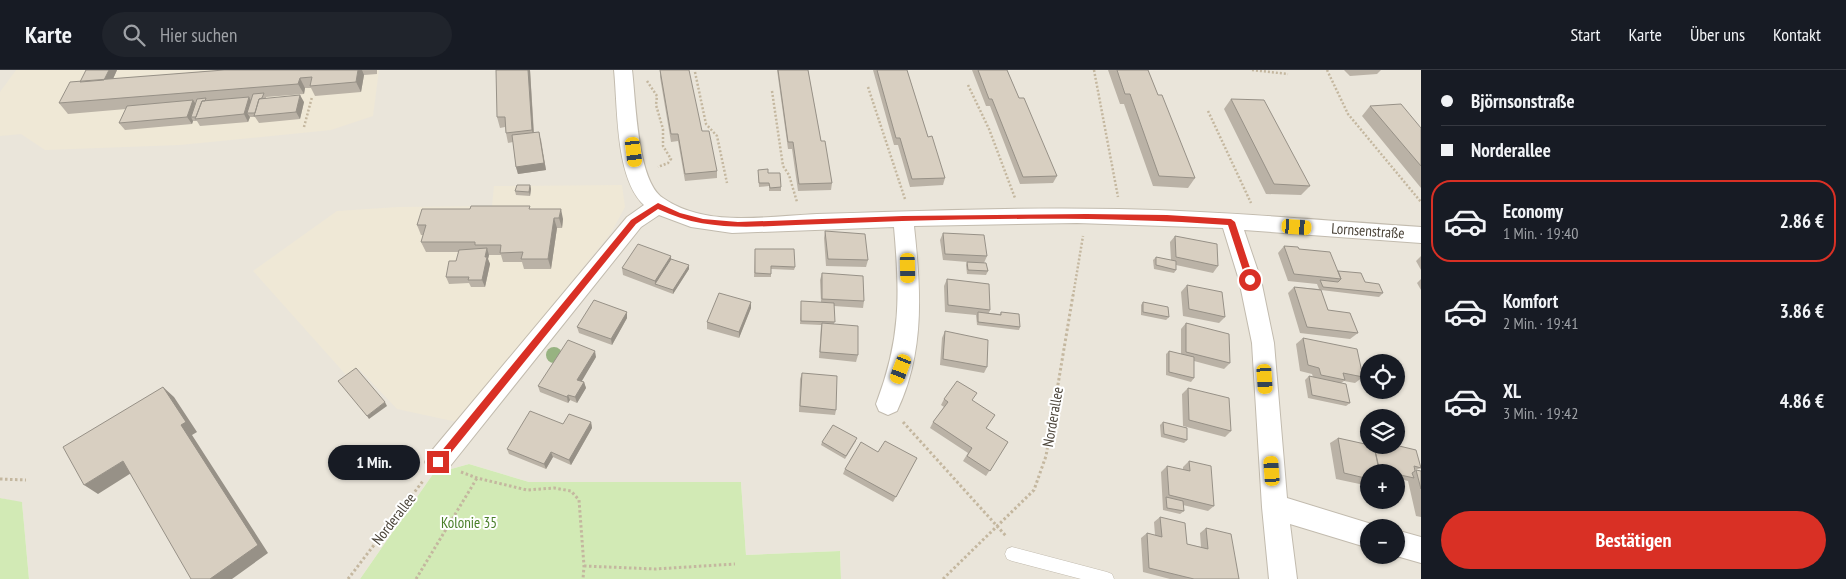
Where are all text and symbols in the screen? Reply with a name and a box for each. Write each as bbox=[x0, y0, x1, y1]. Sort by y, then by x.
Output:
search box bbox=[102, 12, 452, 57]
text: Karte bbox=[25, 19, 72, 50]
icon: search bbox=[120, 21, 148, 49]
text: Hier suchen bbox=[160, 23, 237, 47]
text: Start bbox=[1570, 23, 1601, 46]
text: Karte bbox=[1629, 23, 1662, 46]
text: Über uns bbox=[1690, 23, 1745, 46]
text: Kontakt bbox=[1773, 23, 1821, 46]
text: Björnsonstraße bbox=[1471, 89, 1575, 113]
car bbox=[624, 136, 643, 168]
text: Norderallee bbox=[1471, 138, 1551, 162]
icon: car bbox=[1443, 199, 1488, 244]
text: Economy bbox=[1503, 199, 1563, 223]
text: 2.86 € bbox=[1780, 209, 1824, 233]
car bbox=[1281, 218, 1312, 236]
street label: Lornsenstraße bbox=[1331, 218, 1405, 243]
text: 1 Min. · 19:40 bbox=[1503, 223, 1578, 243]
car bbox=[900, 253, 915, 283]
route start bbox=[1239, 269, 1261, 291]
icon: car bbox=[1443, 289, 1488, 334]
text: Komfort bbox=[1503, 289, 1558, 313]
text: 3.86 € bbox=[1780, 299, 1824, 323]
text: 2 Min. · 19:41 bbox=[1503, 313, 1578, 333]
car bbox=[888, 352, 913, 386]
map controls bbox=[1360, 354, 1405, 564]
button: locate bbox=[1360, 354, 1405, 399]
car bbox=[1256, 364, 1273, 394]
icon: car bbox=[1443, 379, 1488, 424]
text: XL bbox=[1503, 379, 1521, 403]
street label: Norderallee bbox=[1038, 385, 1067, 448]
text: 4.86 € bbox=[1780, 389, 1824, 413]
text: 3 Min. · 19:42 bbox=[1503, 403, 1578, 423]
button: layers bbox=[1360, 409, 1405, 454]
callout: 1 Min. bbox=[328, 444, 420, 480]
route end bbox=[427, 451, 449, 473]
text: 1 Min. bbox=[356, 452, 392, 472]
car bbox=[1263, 456, 1280, 486]
button: + bbox=[1360, 464, 1405, 509]
street label: Norderallee bbox=[367, 489, 420, 548]
button: Bestätigen bbox=[1441, 511, 1826, 569]
park label: Kolonie 35 bbox=[441, 513, 497, 532]
button: − bbox=[1360, 519, 1405, 564]

